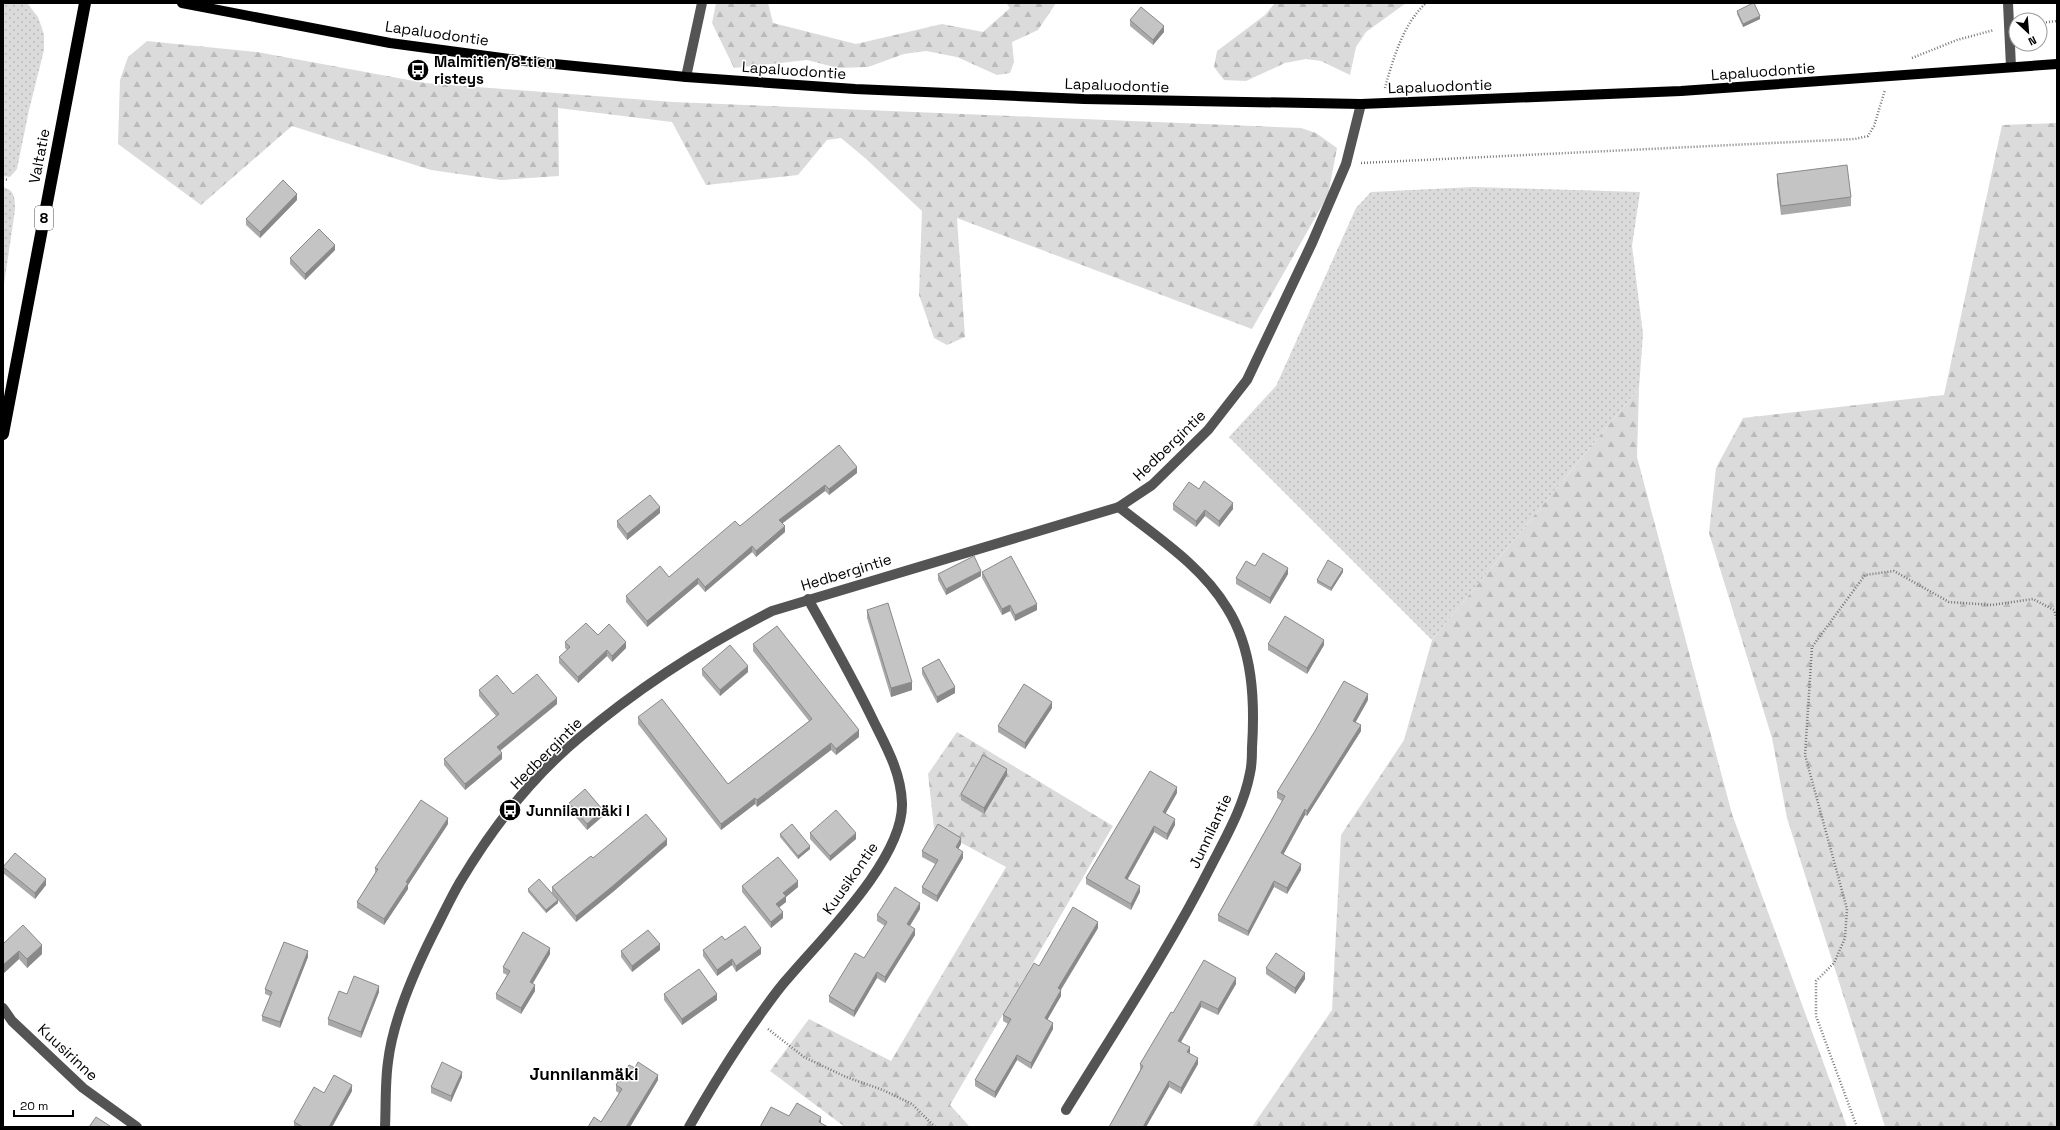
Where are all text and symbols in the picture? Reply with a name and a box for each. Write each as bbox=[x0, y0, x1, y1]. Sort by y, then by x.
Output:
north arrow bbox=[2008, 12, 2048, 52]
street label: Lapaluodontie bbox=[384, 16, 490, 50]
text: N bbox=[2026, 33, 2039, 49]
place label: Malmitien/8-tien risteys bbox=[434, 52, 555, 88]
bus stop icon: Malmitien/8-tien risteys bbox=[405, 57, 431, 83]
street label: Lapaluodontie bbox=[741, 57, 847, 83]
street label: Lapaluodontie bbox=[1710, 58, 1816, 84]
street label: Lapaluodontie bbox=[1064, 74, 1170, 96]
street label: Lapaluodontie bbox=[1387, 75, 1493, 97]
street label: Valtatie bbox=[24, 127, 54, 185]
road number: 8 bbox=[35, 206, 53, 230]
street label: Hedbergintie bbox=[1129, 405, 1210, 485]
street label: Hedbergintie bbox=[798, 549, 894, 595]
street label: Hedbergintie bbox=[506, 713, 586, 793]
street label: Junnilantie bbox=[1184, 790, 1236, 872]
bus stop icon: Junnilanmäki I bbox=[497, 797, 523, 823]
place label: Junnilanmäki I bbox=[526, 801, 630, 820]
street label: Kuusikontie bbox=[818, 838, 882, 918]
street label: Kuusirinne bbox=[34, 1019, 102, 1085]
district label: Junnilanmäki bbox=[529, 1063, 639, 1085]
scale bar bbox=[14, 1092, 73, 1118]
text: 20 m bbox=[20, 1098, 48, 1114]

